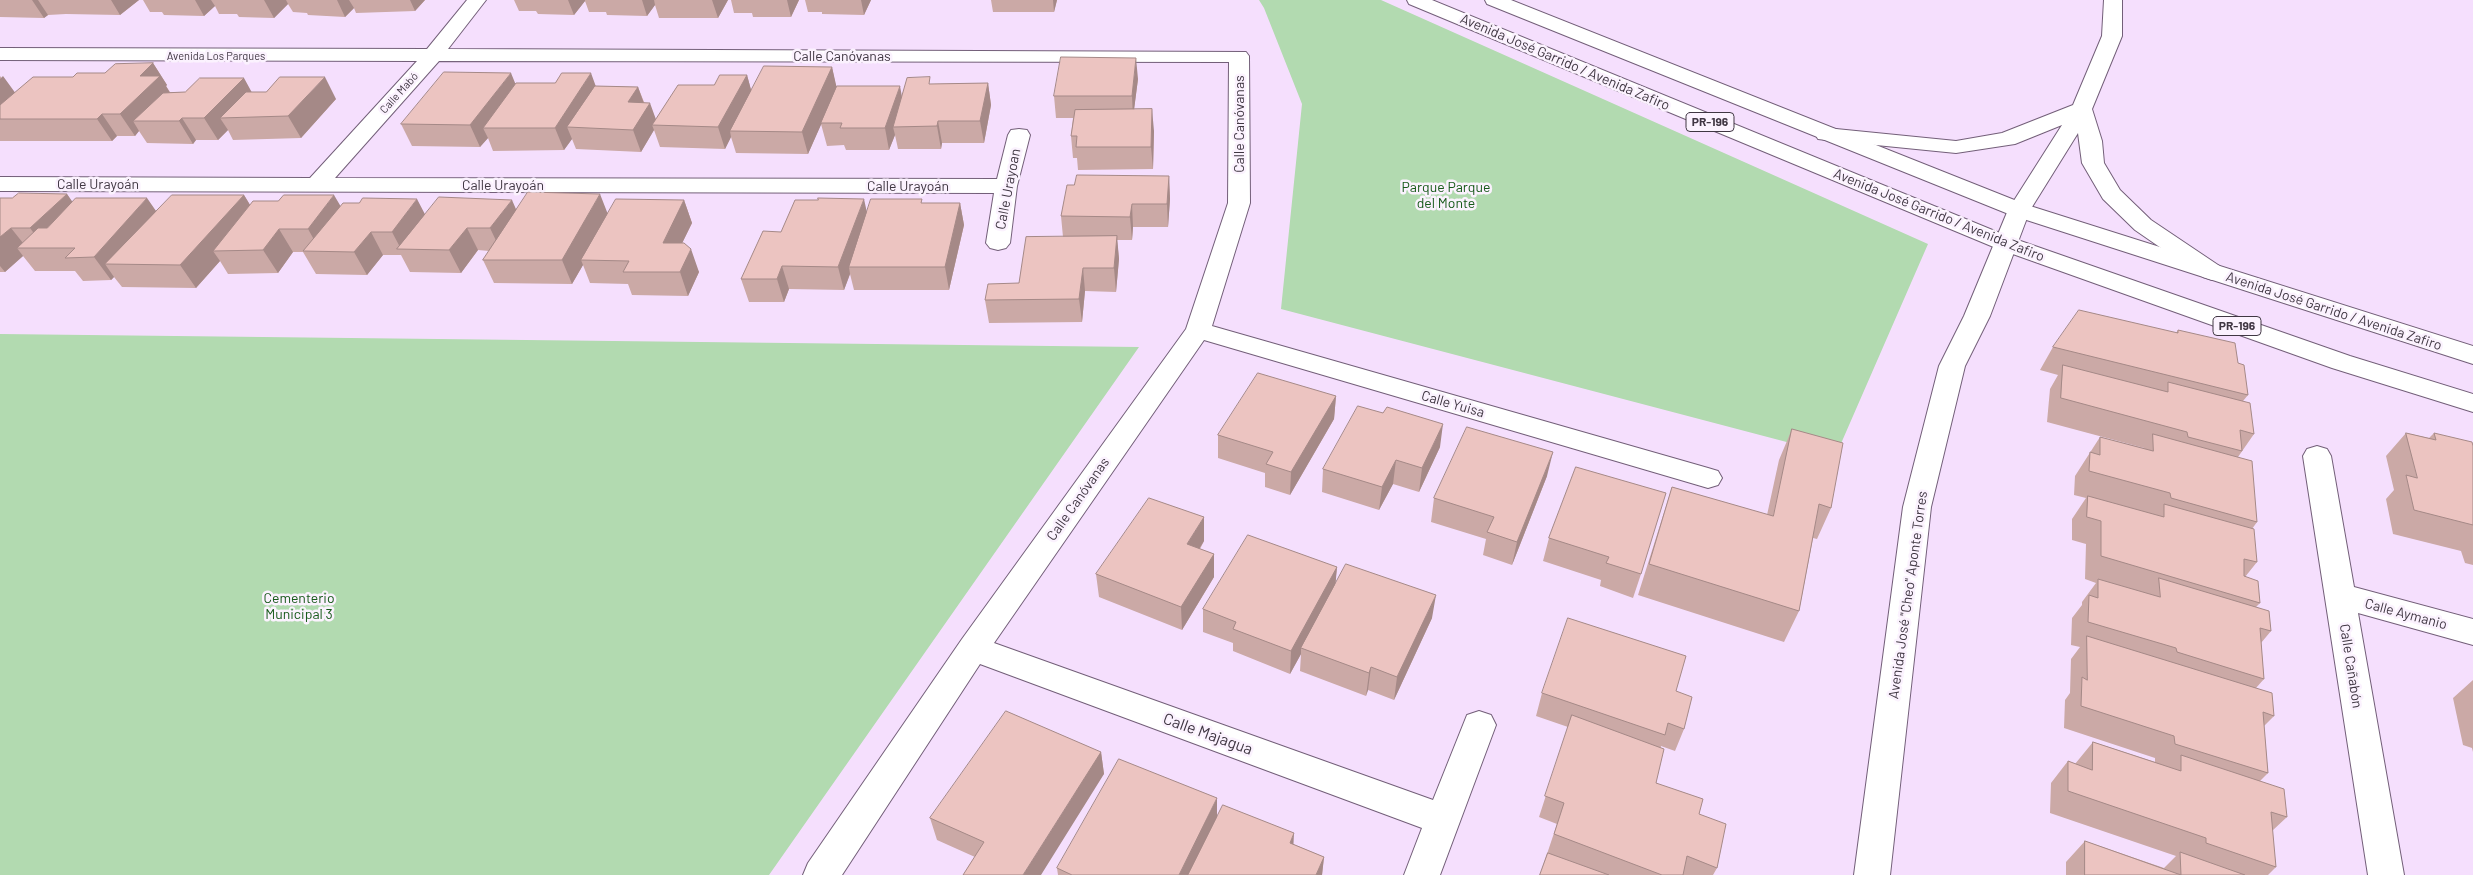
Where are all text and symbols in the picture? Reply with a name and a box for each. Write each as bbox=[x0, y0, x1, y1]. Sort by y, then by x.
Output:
street label: Avenida José Garrido / Avenida Zafiro bbox=[1458, 10, 1672, 114]
street label: Calle Canóvanas bbox=[793, 48, 891, 64]
street label: Avenida Los Parques bbox=[167, 49, 265, 63]
street label: Calle Mabó bbox=[377, 70, 421, 116]
street label: Calle Canóvanas bbox=[1231, 75, 1247, 173]
road number: PR-196 bbox=[1686, 112, 1734, 132]
street label: Calle Urayoan bbox=[992, 147, 1024, 231]
street label: Avenida José Garrido / Avenida Zafiro bbox=[1831, 165, 2047, 265]
street label: Calle Urayoán bbox=[57, 176, 139, 192]
street label: Calle Urayoán bbox=[462, 177, 544, 193]
street label: Calle Urayoán bbox=[867, 178, 949, 194]
park label: Parque Parque del Monte bbox=[1402, 179, 1490, 212]
street label: Avenida José Garrido / Avenida Zafiro bbox=[2224, 268, 2444, 354]
road number: PR-196 bbox=[2213, 316, 2261, 336]
street label: Calle Yuisa bbox=[1420, 387, 1486, 421]
street label: Calle Canóvanas bbox=[1043, 454, 1113, 544]
street label: Avenida José "Cheo" Aponte Torres bbox=[1885, 490, 1931, 700]
park label: Cementerio Municipal 3 bbox=[263, 590, 335, 622]
street label: Calle Aymanio bbox=[2363, 595, 2449, 633]
street label: Calle Cañabón bbox=[2336, 623, 2366, 709]
street label: Calle Majagua bbox=[1161, 709, 1255, 759]

